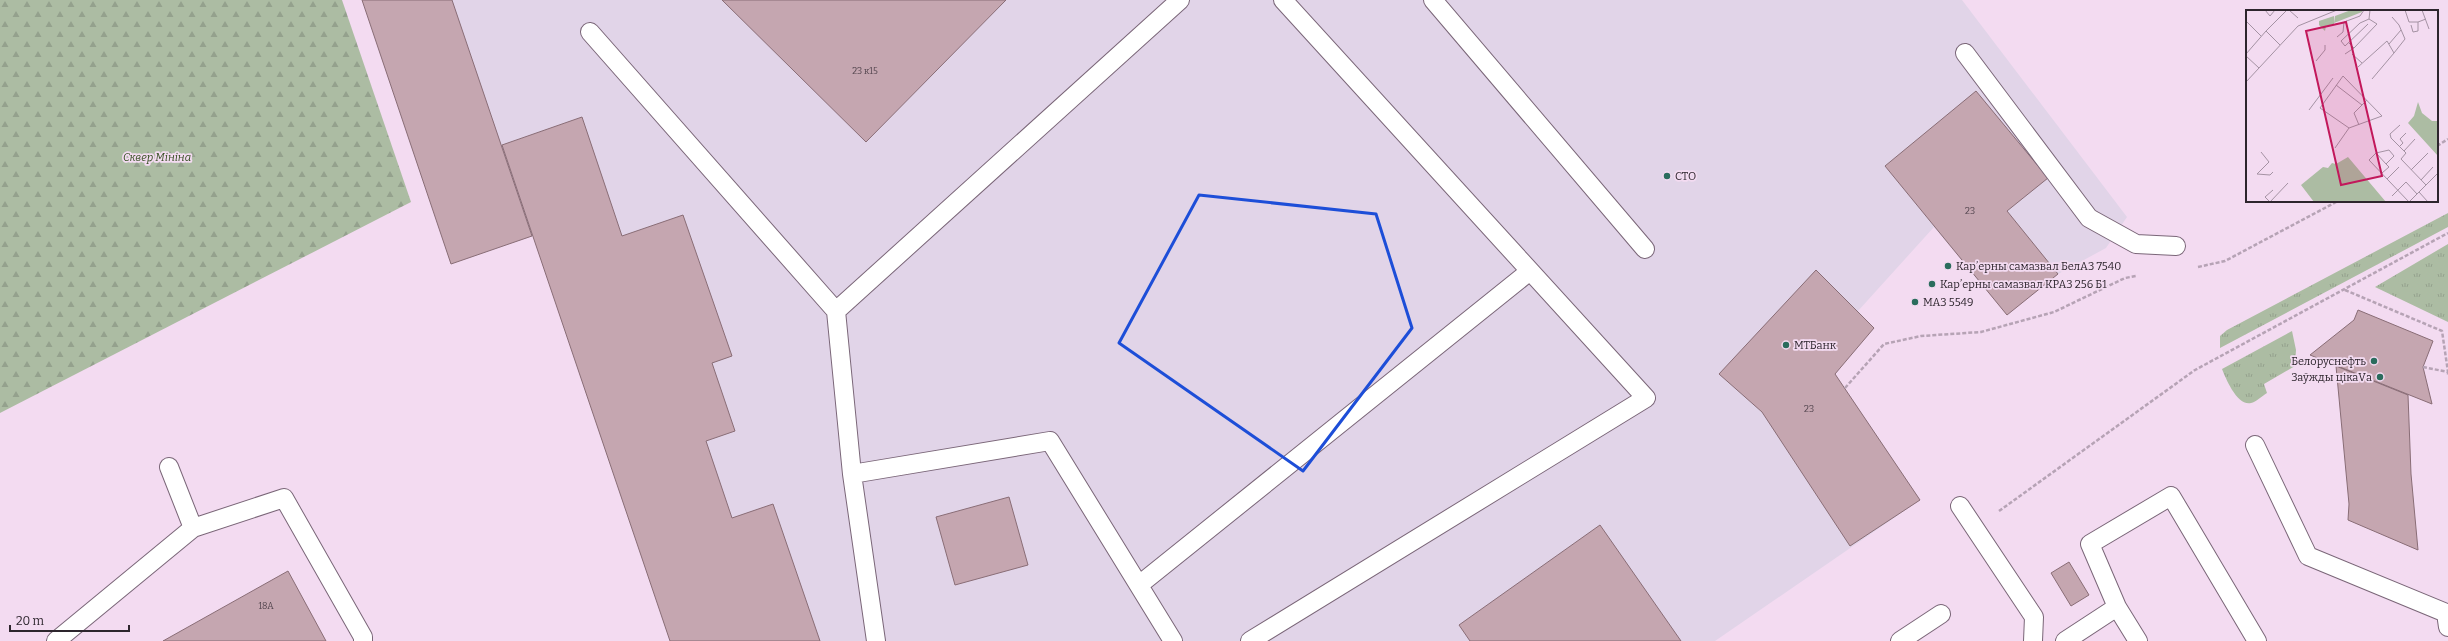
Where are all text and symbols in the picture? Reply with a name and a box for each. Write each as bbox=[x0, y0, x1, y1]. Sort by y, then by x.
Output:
inset map bbox=[2246, 10, 2438, 202]
house number: 23 к15 bbox=[852, 66, 878, 76]
park label: Сквер Мініна bbox=[123, 151, 191, 164]
place label: СТО bbox=[1675, 170, 1696, 183]
marker: СТО bbox=[1662, 171, 1672, 181]
house number: 23 bbox=[1965, 206, 1975, 216]
place label: Карʼерны самазвал БелАЗ 7540 bbox=[1956, 260, 2121, 273]
marker: Карʼерны самазвал БелАЗ 7540 bbox=[1943, 261, 1953, 271]
place label: Карʼерны самазвал КРАЗ 256 Б1 bbox=[1940, 278, 2107, 291]
marker: Карʼерны самазвал КРАЗ 256 Б1 bbox=[1927, 279, 1937, 289]
place label: МАЗ 5549 bbox=[1923, 296, 1973, 309]
marker: МАЗ 5549 bbox=[1910, 297, 1920, 307]
place label: МТБанк bbox=[1794, 339, 1837, 352]
marker: МТБанк bbox=[1781, 340, 1791, 350]
place label: Белоруснефть bbox=[2291, 355, 2366, 368]
marker: Белоруснефть bbox=[2369, 356, 2379, 366]
place label: Заўжды цікаVа bbox=[2291, 371, 2372, 384]
marker: Заўжды цікаVа bbox=[2375, 372, 2385, 382]
house number: 23 bbox=[1804, 404, 1814, 414]
house number: 18А bbox=[258, 601, 274, 611]
scale bar bbox=[10, 607, 129, 633]
text: 20 m bbox=[16, 614, 45, 628]

